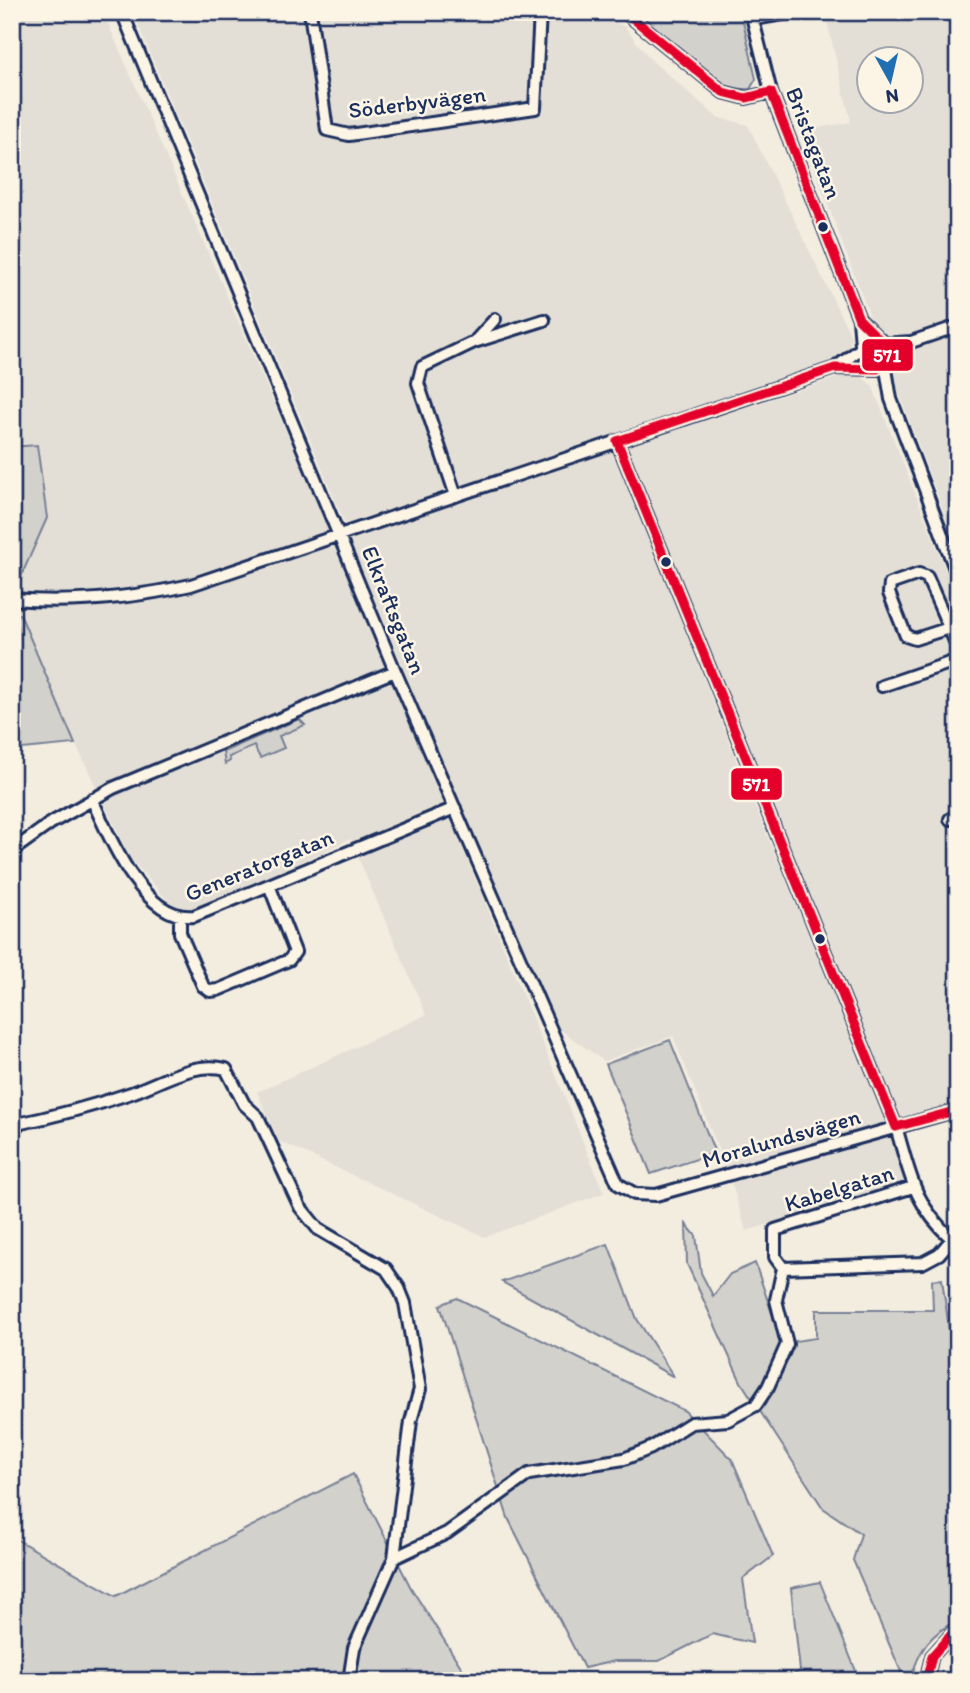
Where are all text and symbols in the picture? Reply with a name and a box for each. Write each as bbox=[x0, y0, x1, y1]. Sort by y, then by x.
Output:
north arrow bbox=[855, 46, 925, 116]
street label: Söderbyvägen bbox=[347, 80, 487, 124]
street label: Bristagatan bbox=[780, 83, 848, 203]
text: N bbox=[884, 84, 900, 109]
unlabelled marker bbox=[816, 220, 830, 234]
line badge: 571 bbox=[861, 338, 914, 372]
text: 571 bbox=[873, 344, 901, 367]
street label: Elkraftsgatan bbox=[356, 542, 432, 678]
unlabelled marker bbox=[659, 555, 673, 569]
line badge: 571 bbox=[730, 767, 783, 801]
text: 571 bbox=[742, 773, 770, 796]
street label: Generatorgatan bbox=[181, 823, 337, 907]
unlabelled marker bbox=[813, 932, 827, 946]
street label: Moralundsvägen bbox=[699, 1102, 863, 1174]
street label: Kabelgatan bbox=[781, 1158, 897, 1218]

